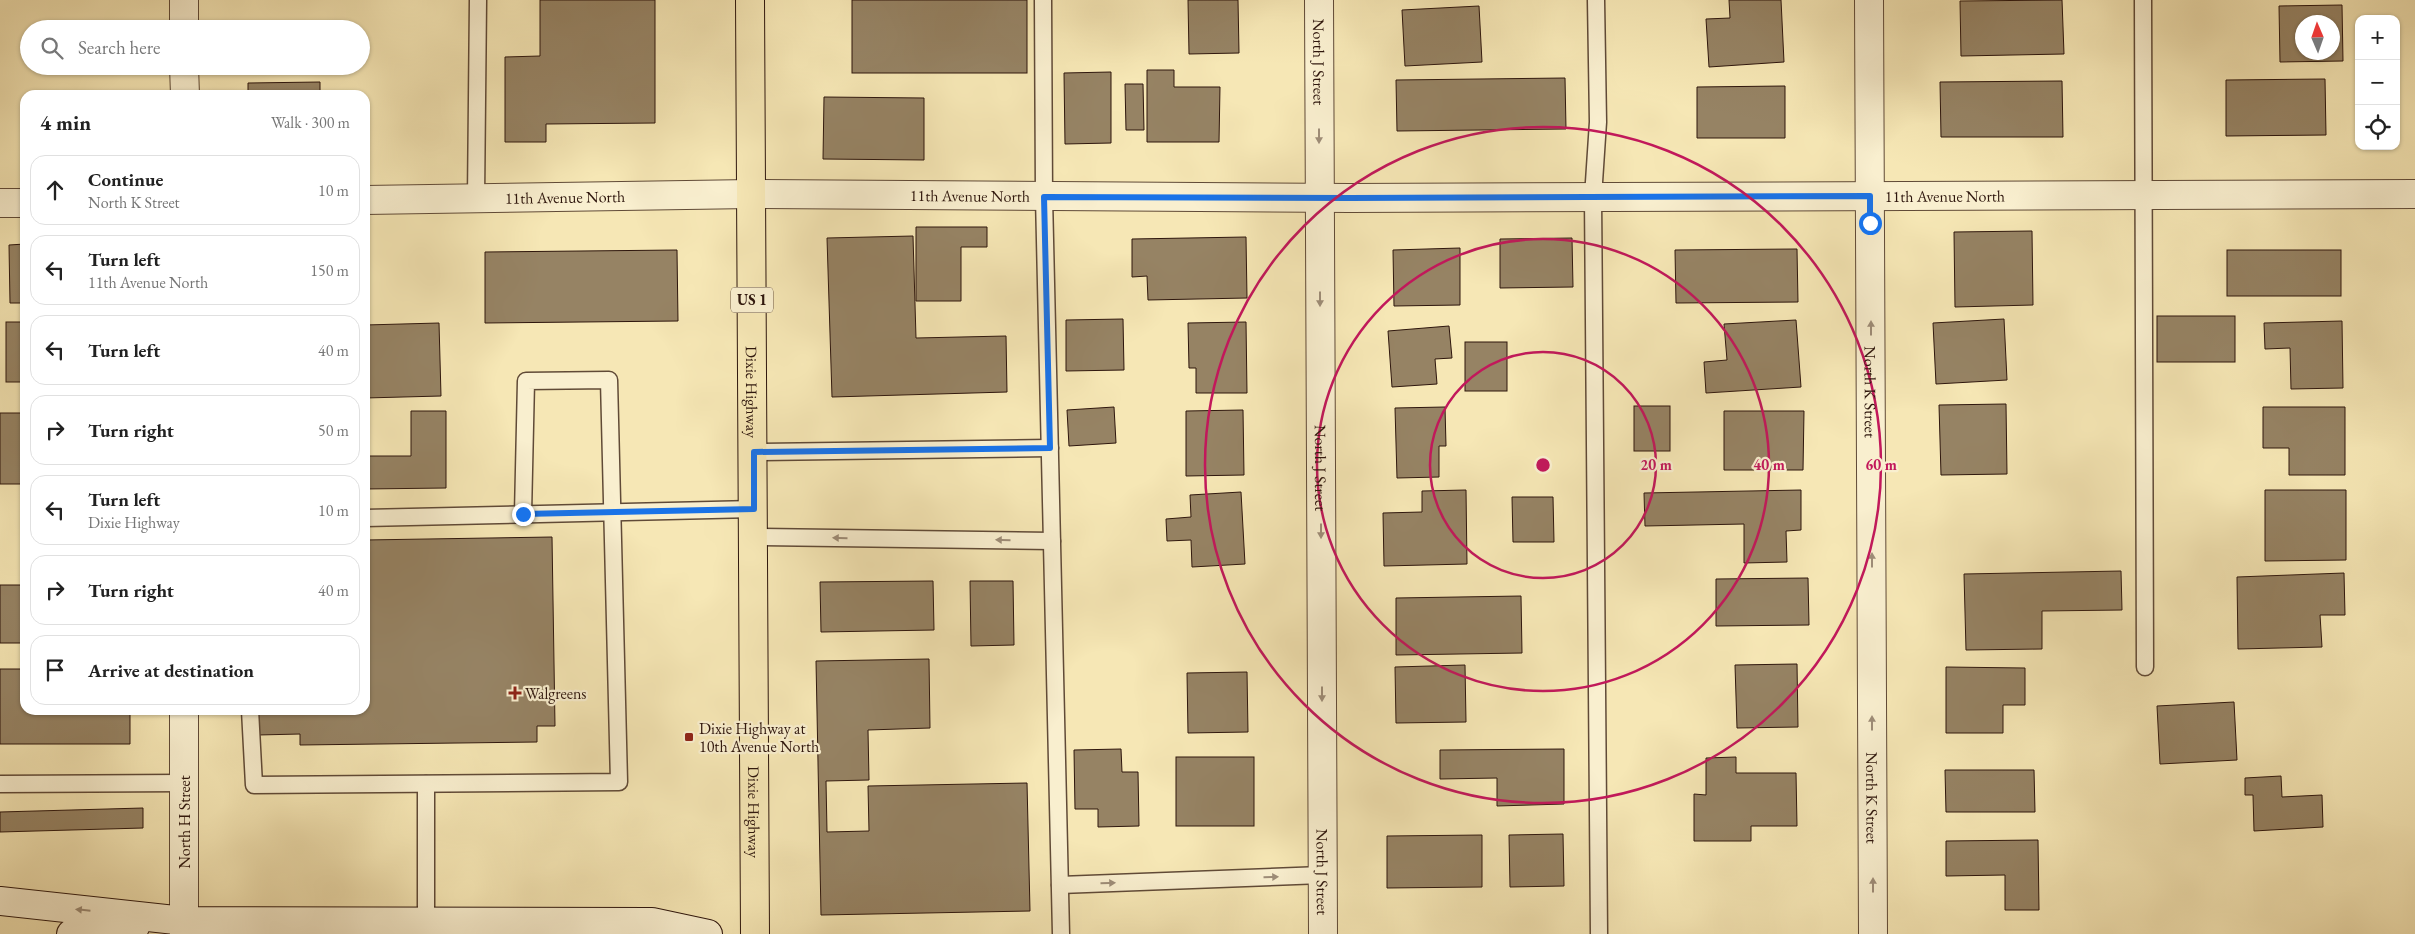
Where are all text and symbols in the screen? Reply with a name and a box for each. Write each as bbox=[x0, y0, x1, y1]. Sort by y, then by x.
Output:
north arrow bbox=[2295, 15, 2340, 60]
map controls bbox=[2355, 15, 2400, 150]
button: + bbox=[2355, 15, 2400, 60]
street label: North J Street bbox=[1308, 19, 1329, 105]
search box bbox=[20, 20, 370, 75]
icon: search bbox=[38, 34, 66, 62]
text: Search here bbox=[78, 35, 160, 60]
button: − bbox=[2355, 60, 2400, 105]
button: locate bbox=[2355, 105, 2400, 150]
text: 4 min bbox=[40, 109, 91, 136]
text: Walk · 300 m bbox=[271, 112, 350, 133]
one-way arrow bbox=[1316, 128, 1324, 144]
text: Continue bbox=[88, 167, 163, 192]
icon: ahead bbox=[41, 176, 69, 204]
text: 10 m bbox=[318, 180, 349, 201]
street label: 11th Avenue North bbox=[910, 185, 1030, 207]
street label: 11th Avenue North bbox=[505, 186, 625, 209]
street label: 11th Avenue North bbox=[1885, 186, 2005, 207]
text: North K Street bbox=[88, 192, 180, 213]
route start bbox=[1859, 212, 1882, 235]
text: Turn left bbox=[88, 247, 160, 272]
icon: left bbox=[41, 256, 69, 284]
text: 150 m bbox=[310, 260, 349, 281]
text: 11th Avenue North bbox=[88, 272, 208, 293]
road number: US 1 bbox=[731, 288, 773, 312]
one-way arrow bbox=[1316, 291, 1324, 307]
one-way arrow bbox=[1866, 320, 1874, 336]
icon: left bbox=[41, 336, 69, 364]
text: Turn left bbox=[88, 338, 160, 363]
text: 40 m bbox=[318, 340, 349, 361]
street label: Dixie Highway bbox=[741, 346, 762, 439]
street label: North K Street bbox=[1859, 346, 1881, 438]
icon: right bbox=[41, 416, 69, 444]
text: Turn right bbox=[88, 418, 174, 443]
text: 50 m bbox=[318, 420, 349, 441]
street label: North J Street bbox=[1310, 425, 1331, 511]
text: 20 m bbox=[1640, 455, 1672, 474]
text: 40 m bbox=[1753, 455, 1785, 474]
text: 60 m bbox=[1865, 455, 1897, 474]
centre of rings bbox=[1534, 456, 1552, 474]
text: Turn left bbox=[88, 487, 160, 512]
icon: left bbox=[41, 496, 69, 524]
text: 10 m bbox=[318, 500, 349, 521]
route end bbox=[512, 503, 535, 526]
text: Dixie Highway bbox=[88, 512, 180, 533]
one-way arrow bbox=[1317, 523, 1325, 539]
one-way arrow bbox=[832, 534, 848, 542]
one-way arrow bbox=[995, 536, 1011, 544]
one-way arrow bbox=[1868, 552, 1876, 568]
icon: right bbox=[41, 576, 69, 604]
text: Turn right bbox=[88, 578, 174, 603]
text: 40 m bbox=[318, 580, 349, 601]
icon: arrive bbox=[41, 656, 69, 684]
text: Arrive at destination bbox=[88, 658, 254, 683]
place label: Walgreens bbox=[525, 683, 587, 704]
one-way arrow bbox=[1318, 686, 1326, 702]
marker: Walgreens bbox=[509, 687, 521, 699]
one-way arrow bbox=[1868, 715, 1876, 731]
place label: Dixie Highway at 10th Avenue North bbox=[699, 718, 819, 757]
marker: Dixie Highway at 10th Avenue North bbox=[683, 731, 695, 743]
street label: North K Street bbox=[1861, 752, 1883, 844]
street label: Dixie Highway bbox=[743, 766, 765, 859]
street label: North H Street bbox=[174, 775, 195, 869]
street label: North J Street bbox=[1312, 829, 1333, 915]
one-way arrow bbox=[1263, 873, 1279, 881]
one-way arrow bbox=[1869, 877, 1877, 893]
one-way arrow bbox=[1101, 879, 1117, 887]
one-way arrow bbox=[75, 906, 91, 914]

